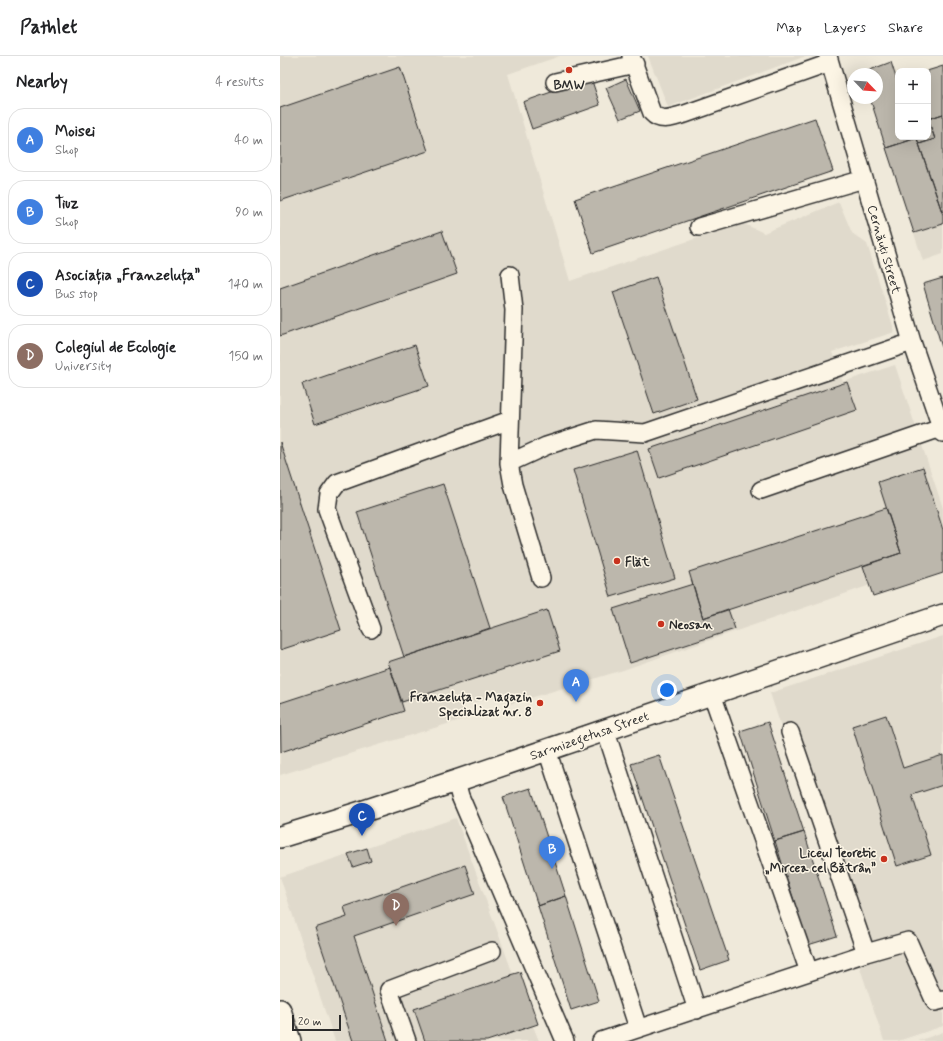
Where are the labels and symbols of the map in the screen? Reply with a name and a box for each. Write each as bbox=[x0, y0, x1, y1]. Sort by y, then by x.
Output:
marker: BMW bbox=[564, 65, 574, 75]
north arrow bbox=[847, 68, 883, 104]
place label: BMW bbox=[553, 77, 585, 94]
street label: Cernăuți Street bbox=[863, 203, 904, 296]
place label: Flät bbox=[625, 554, 650, 571]
marker: Flät bbox=[612, 556, 622, 566]
place label: Neosan bbox=[669, 617, 714, 634]
marker: Neosan bbox=[656, 619, 666, 629]
pin: A bbox=[563, 669, 589, 702]
your location bbox=[657, 680, 677, 700]
place label: Franzeluța - Magazin Specializat nr. 8 bbox=[410, 689, 532, 721]
marker: Franzeluța - Magazin Specializat nr. 8 bbox=[535, 698, 545, 708]
street label: Sarmizegetusa Street bbox=[528, 708, 652, 767]
pin: C bbox=[349, 803, 375, 836]
pin: B bbox=[539, 836, 565, 869]
place label: Liceul Teoretic „Mircea cel Bătrân” bbox=[764, 845, 877, 877]
marker: Liceul Teoretic „Mircea cel Bătrân” bbox=[879, 854, 889, 864]
pin: D bbox=[383, 893, 409, 926]
scale bar bbox=[292, 1013, 341, 1032]

